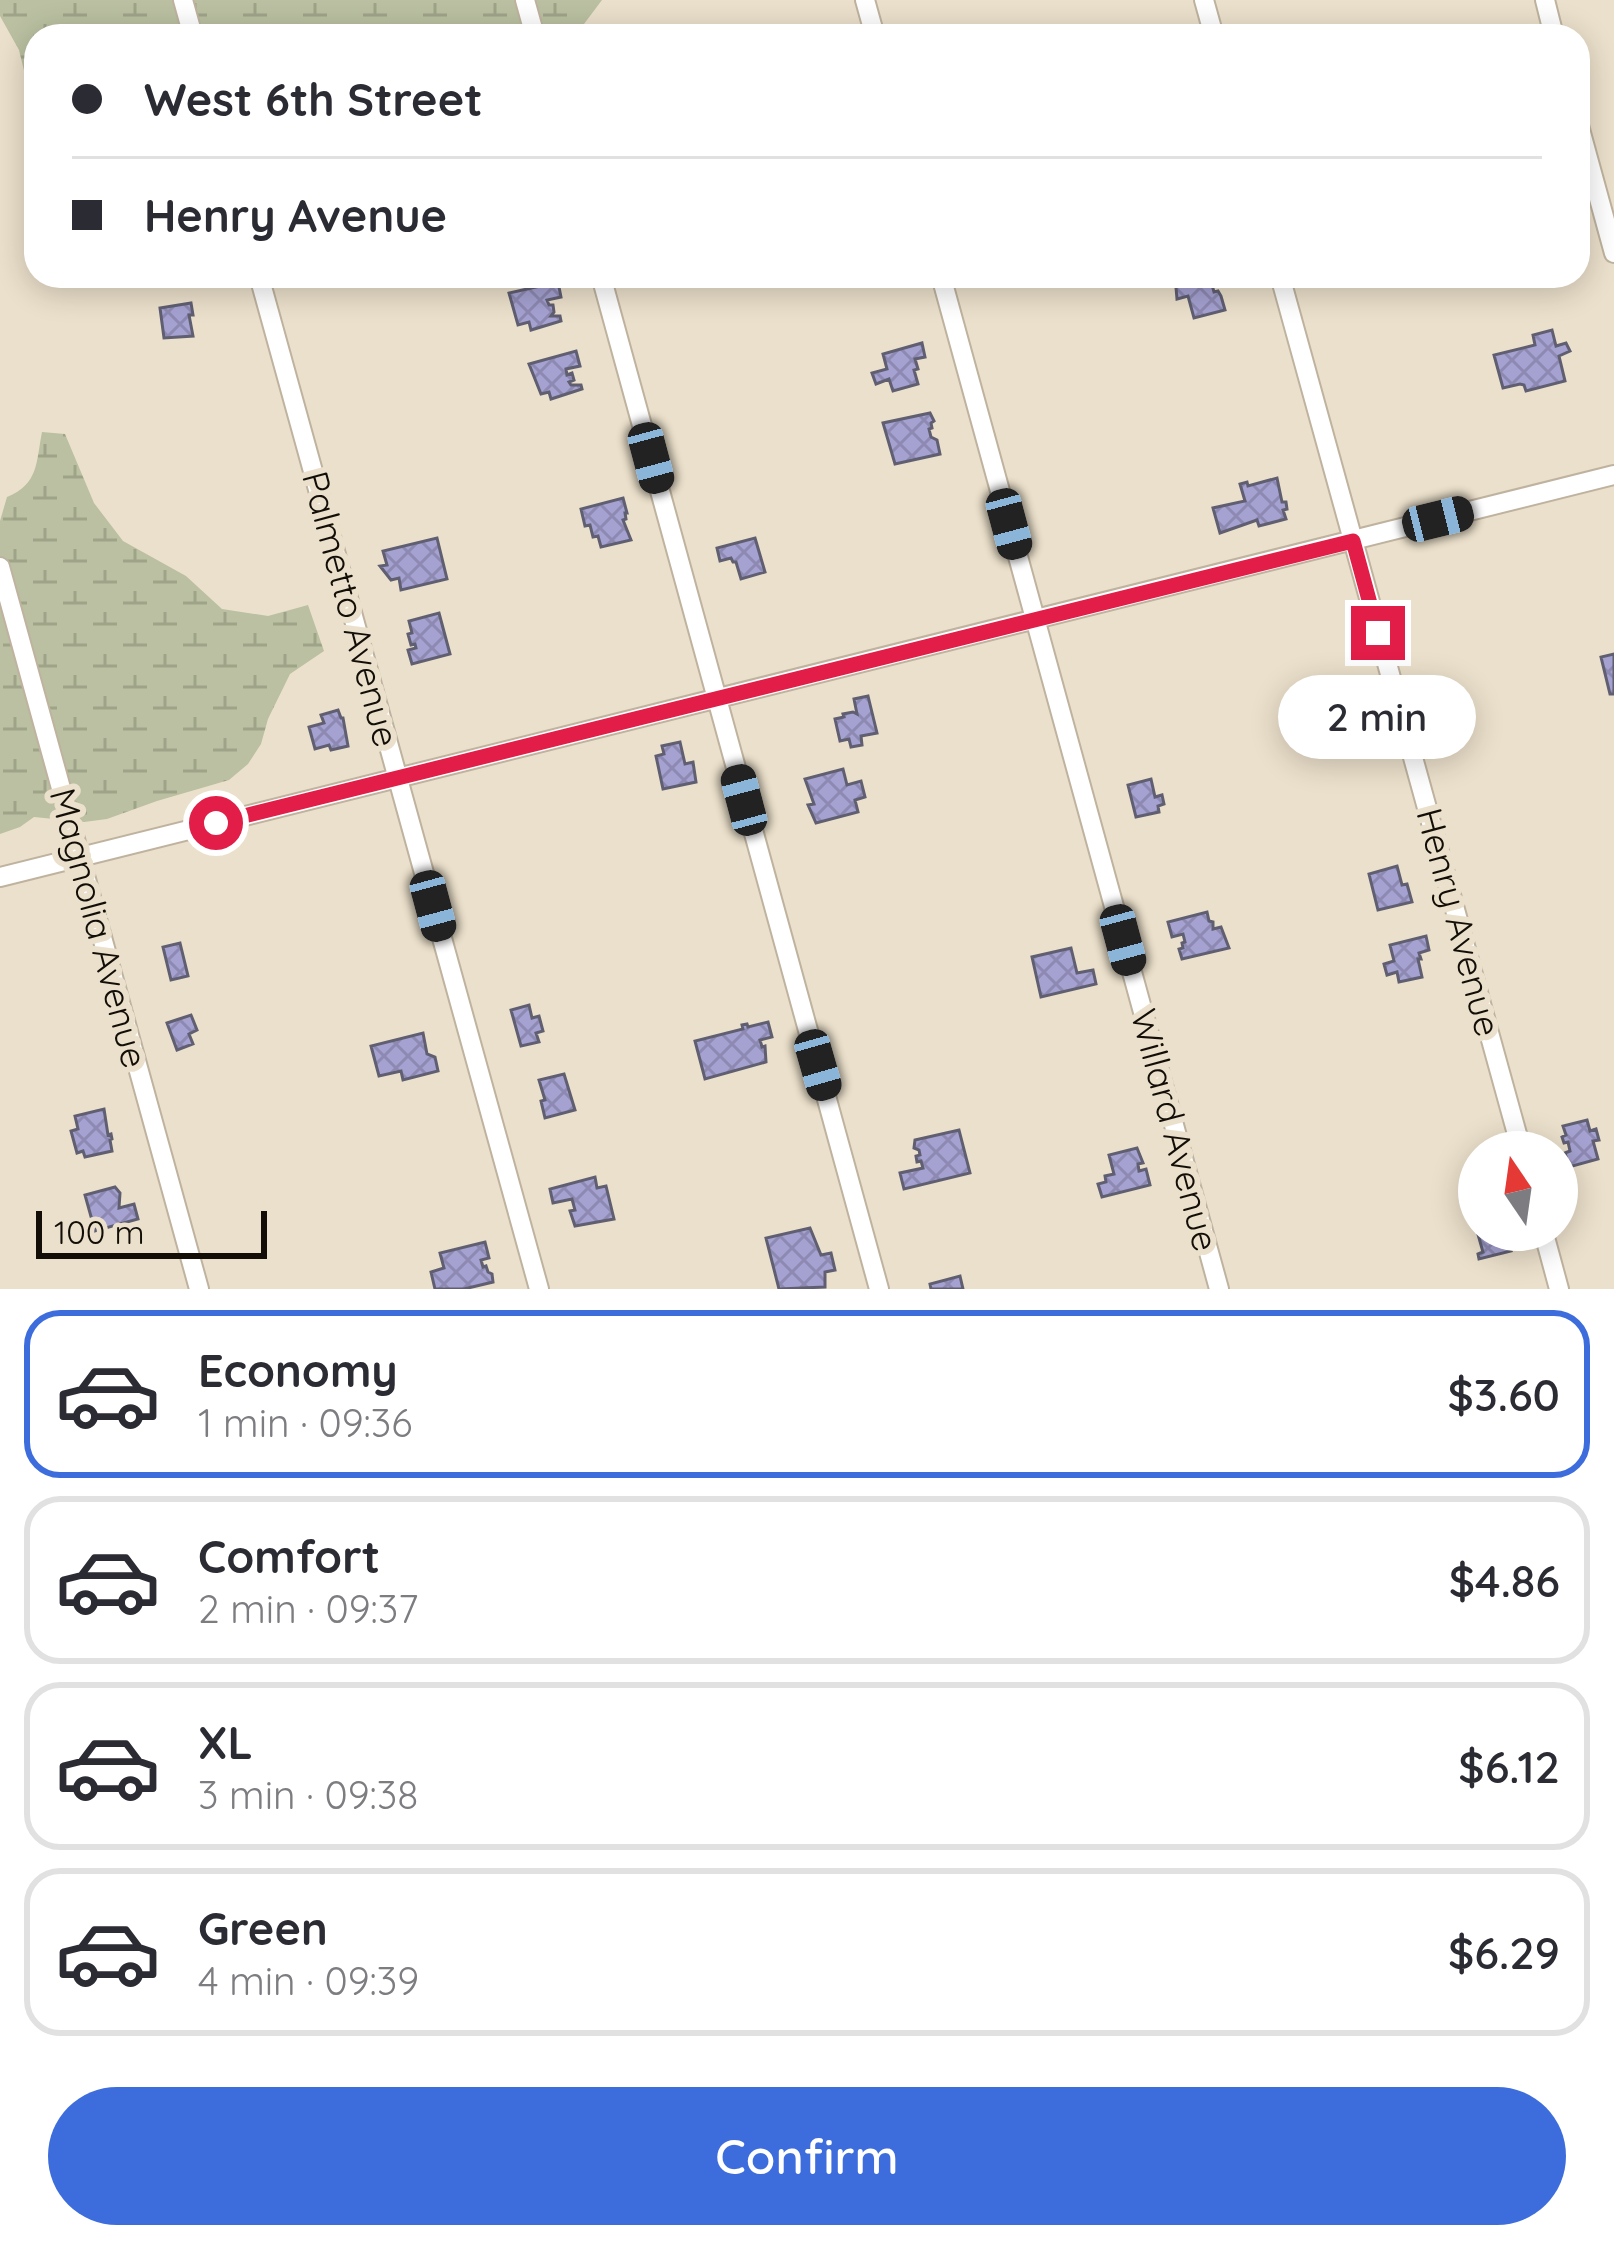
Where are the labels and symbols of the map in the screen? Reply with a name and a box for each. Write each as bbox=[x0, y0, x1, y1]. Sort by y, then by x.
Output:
car bbox=[624, 419, 678, 497]
street label: Palmetto Avenue bbox=[293, 466, 410, 752]
car bbox=[982, 485, 1036, 563]
car bbox=[1399, 493, 1477, 545]
route end bbox=[1351, 606, 1405, 660]
callout: 2 min bbox=[1279, 675, 1477, 759]
car bbox=[717, 761, 771, 839]
street label: Magnolia Avenue bbox=[41, 783, 158, 1072]
route start bbox=[189, 796, 243, 850]
street label: Henry Avenue bbox=[1407, 803, 1512, 1041]
car bbox=[406, 867, 460, 945]
car bbox=[1096, 901, 1150, 979]
street label: Willard Avenue bbox=[1122, 1004, 1229, 1256]
car bbox=[791, 1025, 845, 1105]
north arrow bbox=[1458, 1131, 1578, 1251]
scale bar bbox=[36, 1205, 267, 1258]

